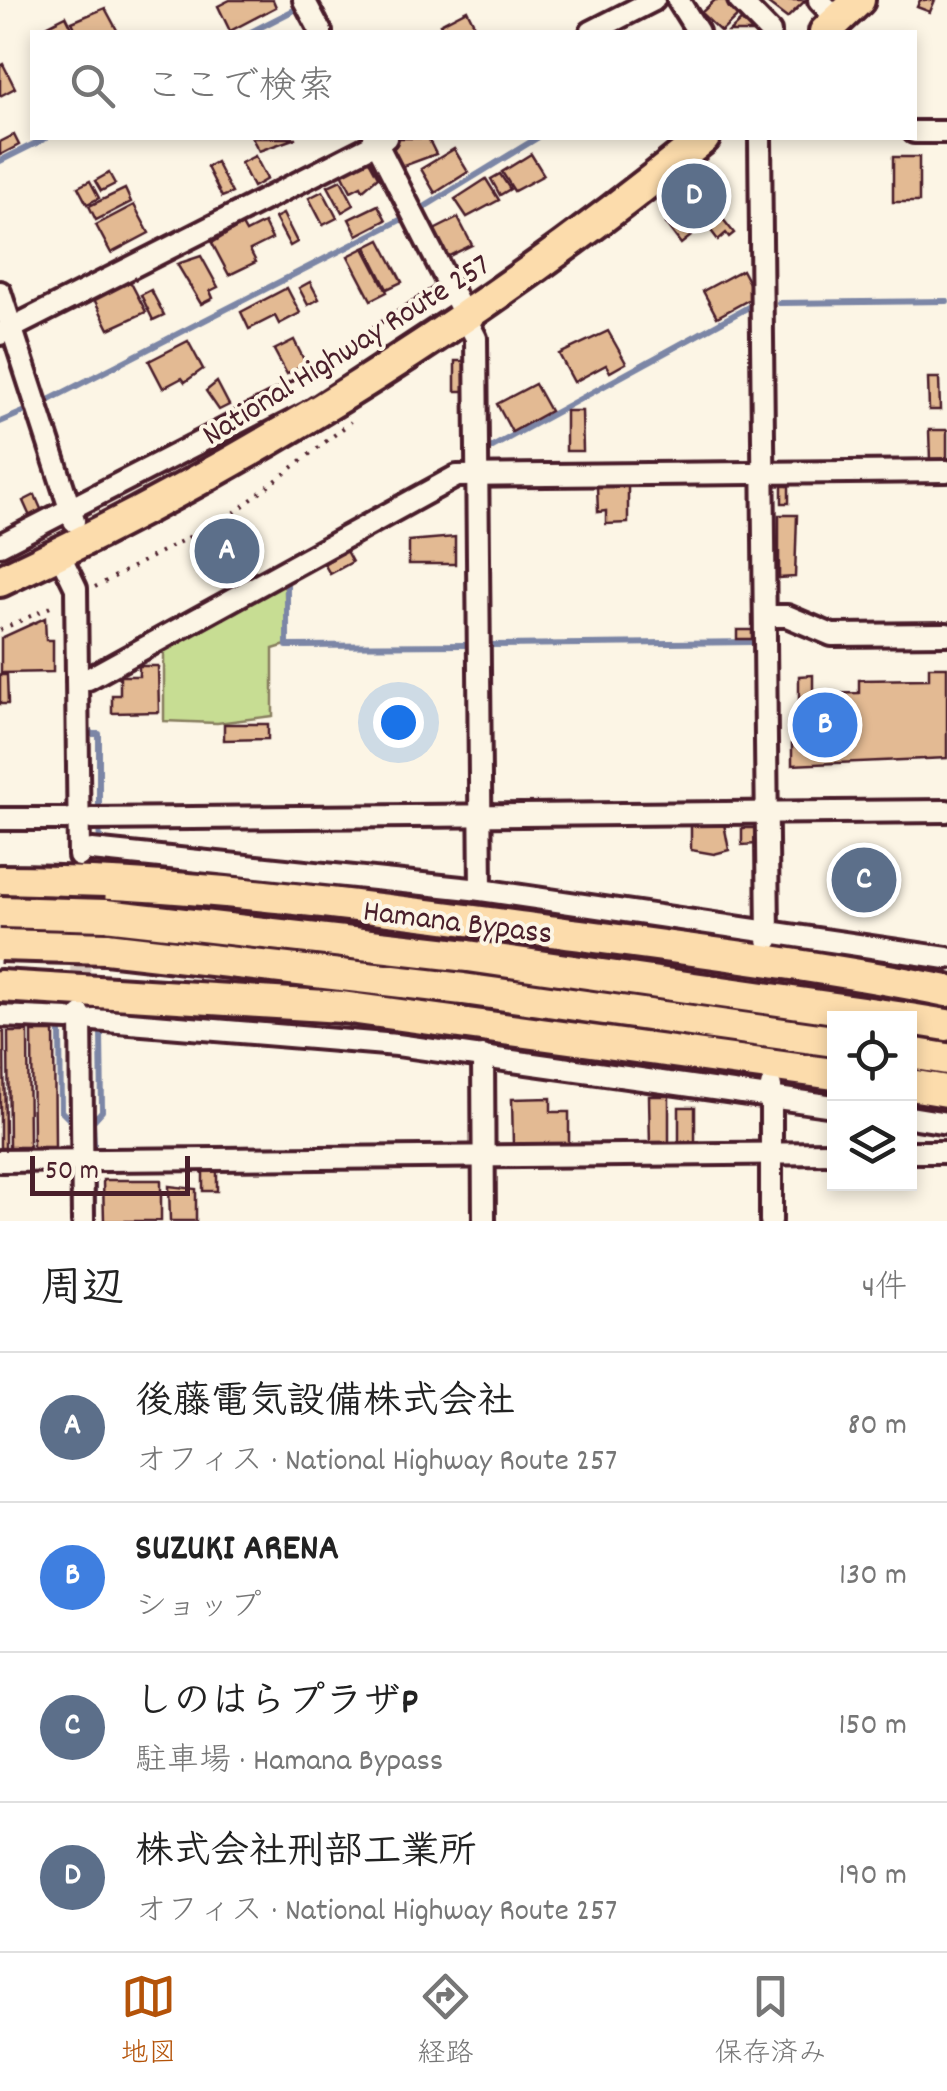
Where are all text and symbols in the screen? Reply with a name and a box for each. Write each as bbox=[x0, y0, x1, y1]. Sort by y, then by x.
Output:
search box bbox=[30, 30, 917, 140]
icon: search bbox=[65, 58, 120, 113]
text: ここで検索 bbox=[145, 62, 335, 117]
pin: D bbox=[662, 158, 726, 234]
street label: National Highway Route 257 bbox=[195, 245, 501, 460]
pin: A bbox=[194, 514, 260, 588]
pin: B bbox=[792, 688, 858, 762]
your location bbox=[373, 697, 424, 748]
pin: C bbox=[832, 842, 896, 918]
street label: Hamana Bypass bbox=[360, 891, 555, 959]
map controls bbox=[827, 1011, 917, 1191]
button: locate bbox=[827, 1011, 917, 1101]
button: layers bbox=[827, 1101, 917, 1191]
scale bar bbox=[30, 1151, 190, 1196]
text: 50 m bbox=[45, 1153, 99, 1193]
text: 周辺 bbox=[40, 1262, 124, 1322]
text: 4件 bbox=[862, 1267, 907, 1313]
text: 後藤電気設備株式会社 bbox=[135, 1377, 515, 1432]
text: A bbox=[64, 1404, 81, 1450]
text: 80 m bbox=[847, 1404, 907, 1450]
text: オフィス · National Highway Route 257 bbox=[135, 1440, 617, 1486]
text: SUZUKI ARENA bbox=[135, 1523, 339, 1578]
text: B bbox=[65, 1554, 80, 1600]
text: 130 m bbox=[839, 1554, 907, 1600]
text: ショップ bbox=[135, 1586, 262, 1632]
text: しのはらプラザP bbox=[135, 1677, 418, 1732]
text: C bbox=[65, 1704, 80, 1750]
text: 150 m bbox=[838, 1704, 907, 1750]
text: 駐車場 · Hamana Bypass bbox=[135, 1740, 443, 1786]
text: 株式会社刑部工業所 bbox=[135, 1827, 477, 1882]
text: D bbox=[64, 1854, 81, 1900]
text: 190 m bbox=[839, 1854, 907, 1900]
text: オフィス · National Highway Route 257 bbox=[135, 1890, 617, 1936]
tab: 地図 bbox=[120, 1969, 177, 2076]
tab: 経路 bbox=[417, 1969, 474, 2076]
tab: 保存済み bbox=[714, 1969, 827, 2076]

